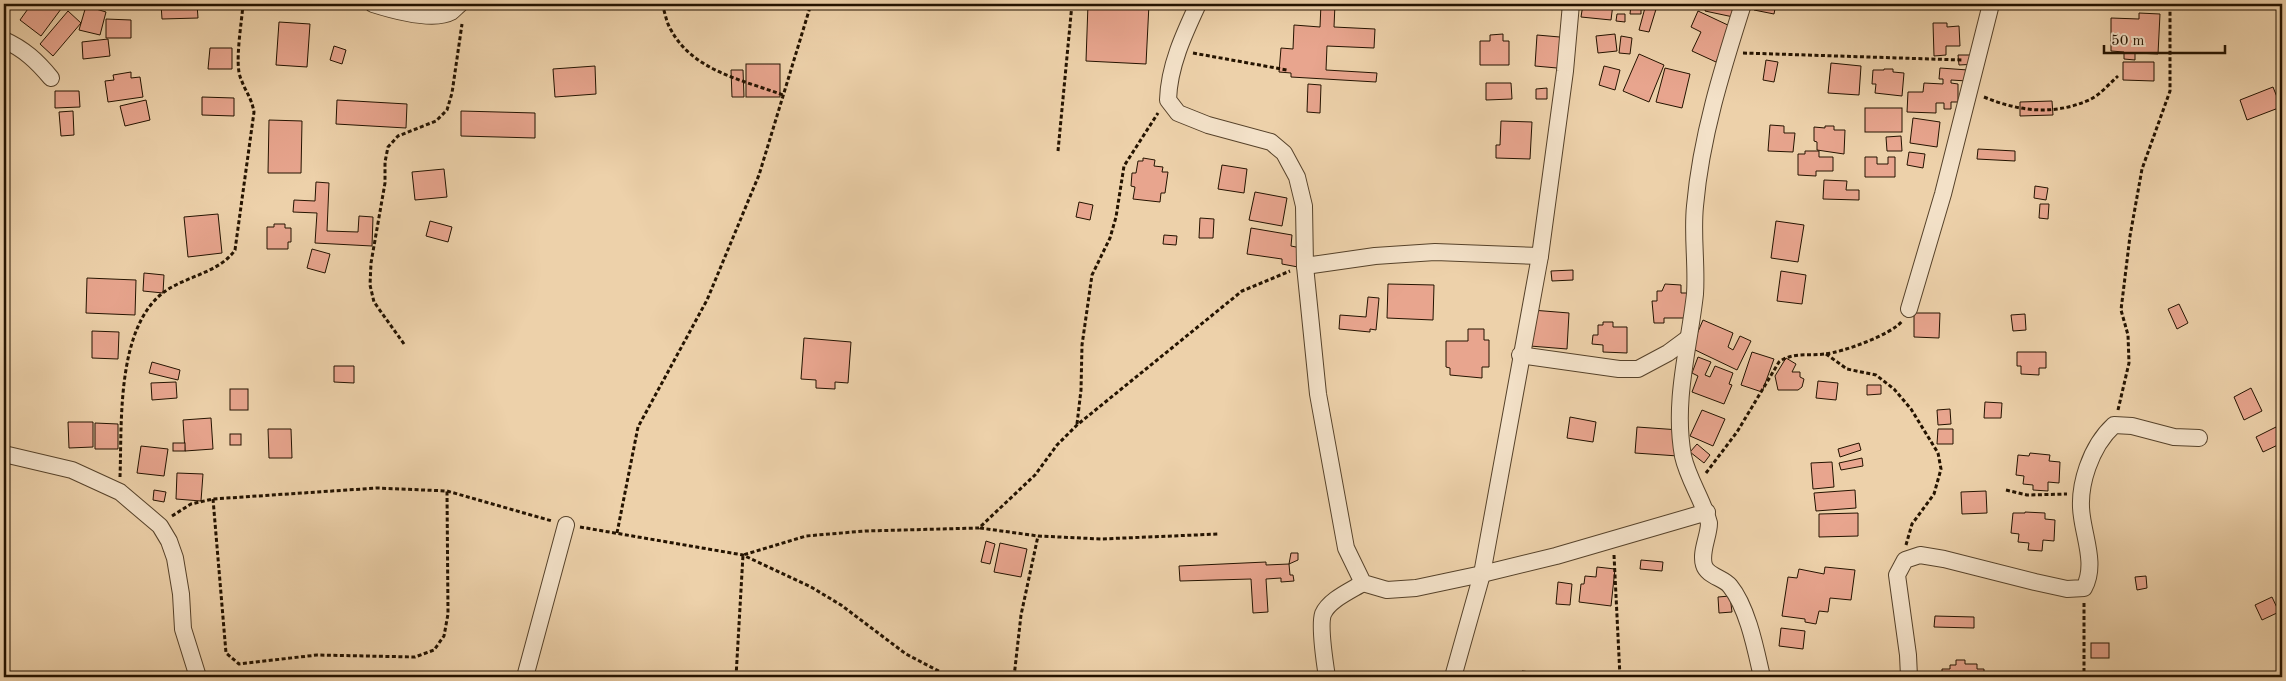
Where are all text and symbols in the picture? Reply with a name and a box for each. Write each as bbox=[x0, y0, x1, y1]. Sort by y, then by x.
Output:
scale bar bbox=[2104, 22, 2225, 54]
text: 50 m bbox=[2111, 34, 2145, 49]

